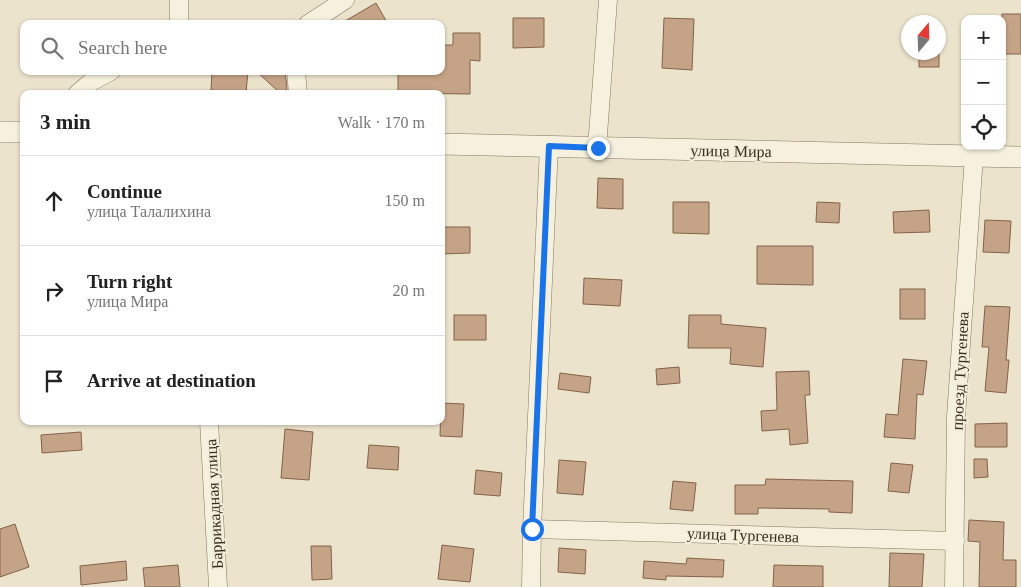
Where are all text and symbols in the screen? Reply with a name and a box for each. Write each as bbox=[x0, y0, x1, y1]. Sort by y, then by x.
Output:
north arrow bbox=[901, 15, 946, 60]
map controls bbox=[961, 15, 1006, 150]
button: + bbox=[961, 15, 1006, 60]
search box bbox=[20, 20, 445, 75]
icon: search bbox=[38, 34, 66, 62]
text: Search here bbox=[78, 37, 167, 58]
button: − bbox=[961, 60, 1006, 105]
button: locate bbox=[961, 105, 1006, 150]
text: 3 min bbox=[40, 110, 91, 134]
text: Walk · 170 m bbox=[338, 114, 425, 131]
route end bbox=[587, 137, 610, 160]
street label: улица Мира bbox=[690, 142, 772, 161]
text: Continue bbox=[87, 181, 162, 202]
icon: ahead bbox=[40, 187, 68, 215]
text: 150 m bbox=[385, 192, 425, 209]
text: улица Талалихина bbox=[87, 203, 211, 220]
text: Turn right bbox=[87, 271, 172, 292]
icon: right bbox=[40, 277, 68, 305]
text: 20 m bbox=[393, 282, 425, 299]
text: улица Мира bbox=[87, 293, 168, 310]
street label: проезд Тургенева bbox=[948, 311, 973, 431]
icon: arrive bbox=[40, 367, 68, 395]
text: Arrive at destination bbox=[87, 370, 256, 391]
street label: Баррикадная улица bbox=[202, 439, 227, 569]
route start bbox=[521, 518, 544, 541]
street label: улица Тургенева bbox=[687, 525, 799, 546]

